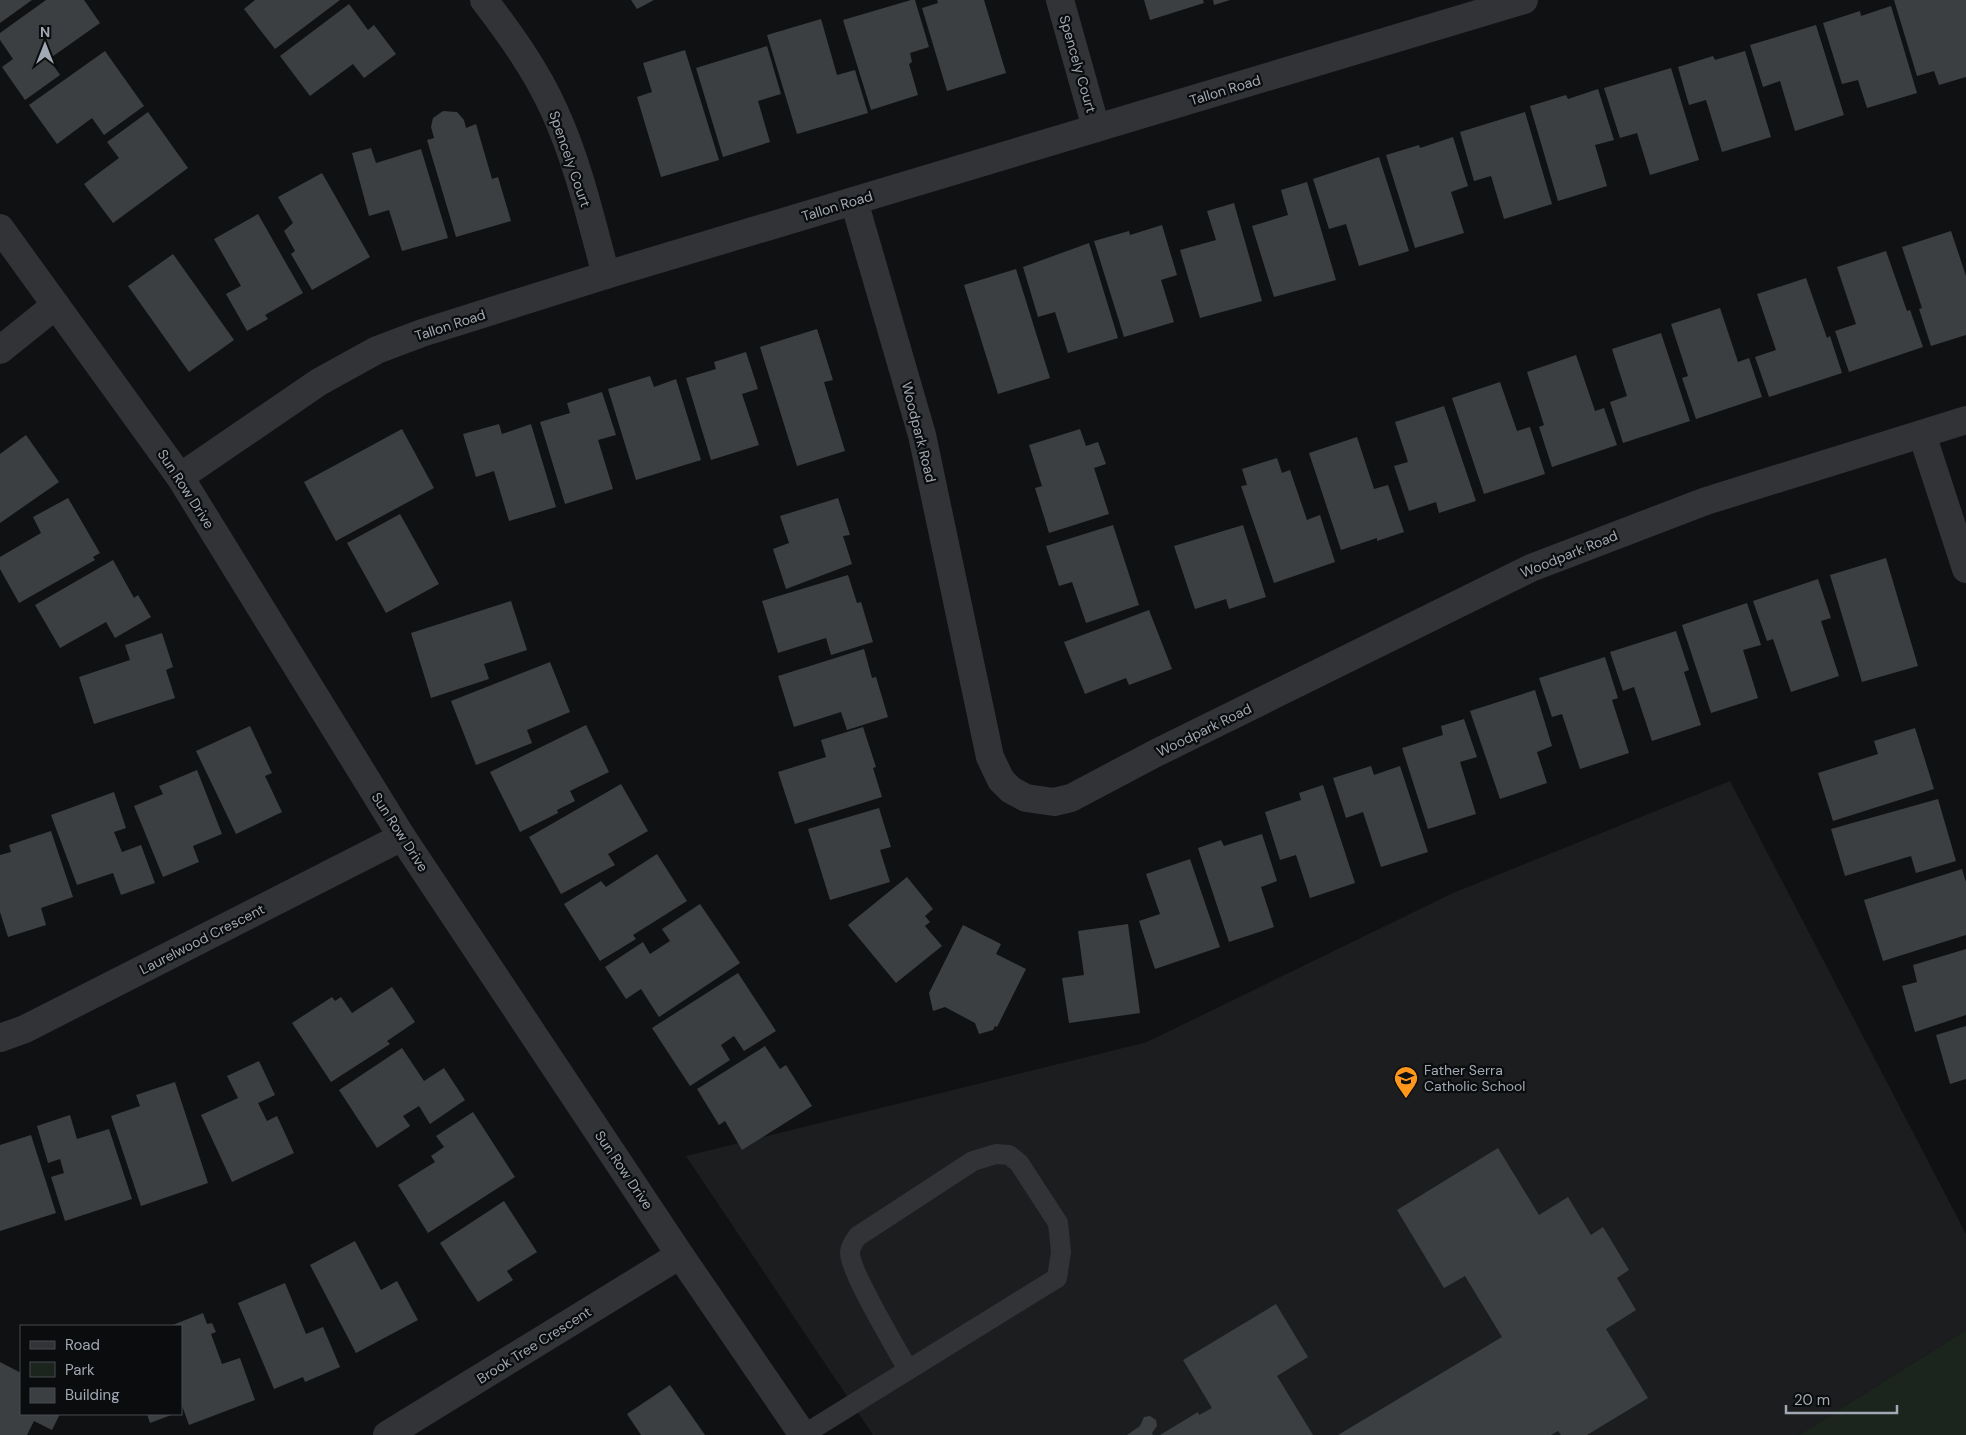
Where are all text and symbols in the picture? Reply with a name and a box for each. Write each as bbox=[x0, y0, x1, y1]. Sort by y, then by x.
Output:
street label: Spencely Court bbox=[1055, 13, 1101, 115]
north arrow bbox=[20, 20, 70, 70]
text: N bbox=[40, 23, 50, 41]
street label: Tallon Road bbox=[1187, 71, 1263, 109]
street label: Spencely Court bbox=[545, 109, 595, 209]
street label: Tallon Road bbox=[799, 187, 875, 225]
street label: Tallon Road bbox=[412, 305, 488, 345]
street label: Woodpark Road bbox=[898, 380, 940, 484]
street label: Sun Row Drive bbox=[154, 446, 218, 532]
street label: Woodpark Road bbox=[1518, 526, 1620, 582]
street label: Woodpark Road bbox=[1154, 699, 1254, 761]
street label: Sun Row Drive bbox=[368, 789, 432, 875]
street label: Laurelwood Crescent bbox=[136, 900, 268, 978]
place label: Father Serra Catholic School bbox=[1424, 1061, 1525, 1095]
school or university icon: Father Serra Catholic School bbox=[1393, 1065, 1419, 1099]
street label: Sun Row Drive bbox=[591, 1127, 657, 1213]
street label: Brook Tree Crescent bbox=[473, 1302, 595, 1388]
legend bbox=[20, 1325, 182, 1415]
text: Road bbox=[65, 1335, 100, 1355]
text: Park bbox=[65, 1360, 95, 1380]
scale bar bbox=[1786, 1382, 1897, 1414]
text: Building bbox=[65, 1385, 120, 1405]
text: 20 m bbox=[1794, 1390, 1830, 1410]

